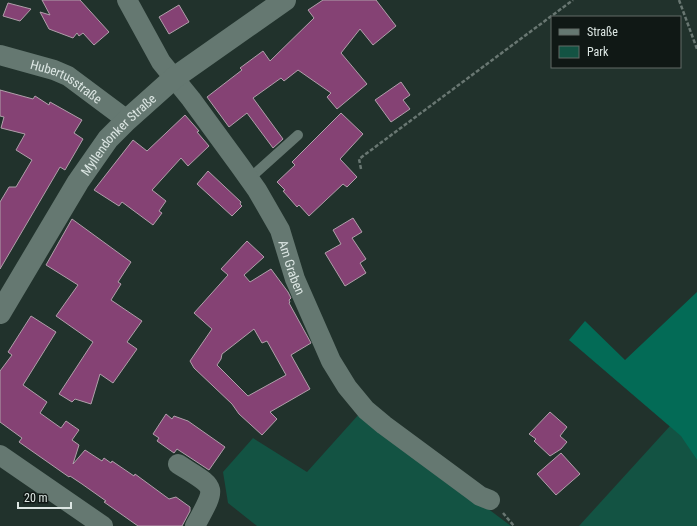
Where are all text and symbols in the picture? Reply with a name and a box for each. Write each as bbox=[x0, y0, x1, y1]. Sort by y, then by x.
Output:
legend bbox=[551, 16, 681, 68]
text: Straße bbox=[587, 25, 618, 39]
text: Park bbox=[587, 45, 609, 59]
street label: Hubertusstraße bbox=[29, 56, 105, 106]
street label: Myllendonker Straße bbox=[78, 91, 159, 178]
street label: Am Graben bbox=[276, 238, 308, 297]
scale bar bbox=[18, 484, 71, 510]
text: 20 m bbox=[24, 491, 48, 505]

